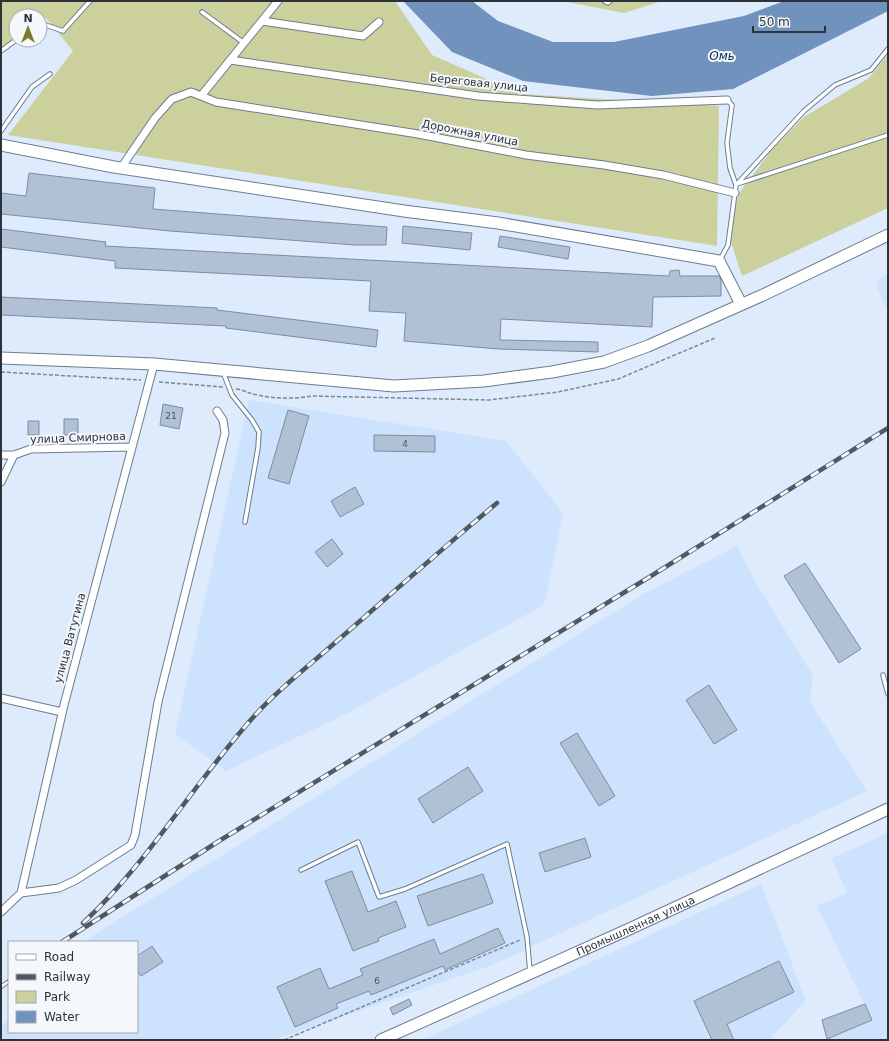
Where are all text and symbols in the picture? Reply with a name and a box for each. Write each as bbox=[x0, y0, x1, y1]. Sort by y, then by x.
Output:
north arrow bbox=[8, 8, 48, 48]
scale bar bbox=[753, 8, 825, 34]
text: N bbox=[23, 12, 33, 25]
text: 50 m bbox=[759, 15, 790, 29]
water label: Омь bbox=[709, 49, 735, 63]
street label: Береговая улица bbox=[429, 71, 529, 95]
street label: Дорожная улица bbox=[421, 117, 519, 149]
house number: 21 bbox=[165, 411, 177, 421]
street label: улица Смирнова bbox=[30, 430, 126, 446]
house number: 4 bbox=[402, 439, 408, 449]
street label: улица Ватутина bbox=[52, 591, 88, 685]
street label: Промышленная улица bbox=[574, 893, 697, 958]
legend bbox=[8, 941, 138, 1033]
text: Road bbox=[44, 950, 74, 964]
text: Railway bbox=[44, 970, 90, 984]
house number: 6 bbox=[374, 976, 380, 986]
text: Park bbox=[44, 990, 70, 1004]
text: Water bbox=[44, 1010, 80, 1024]

